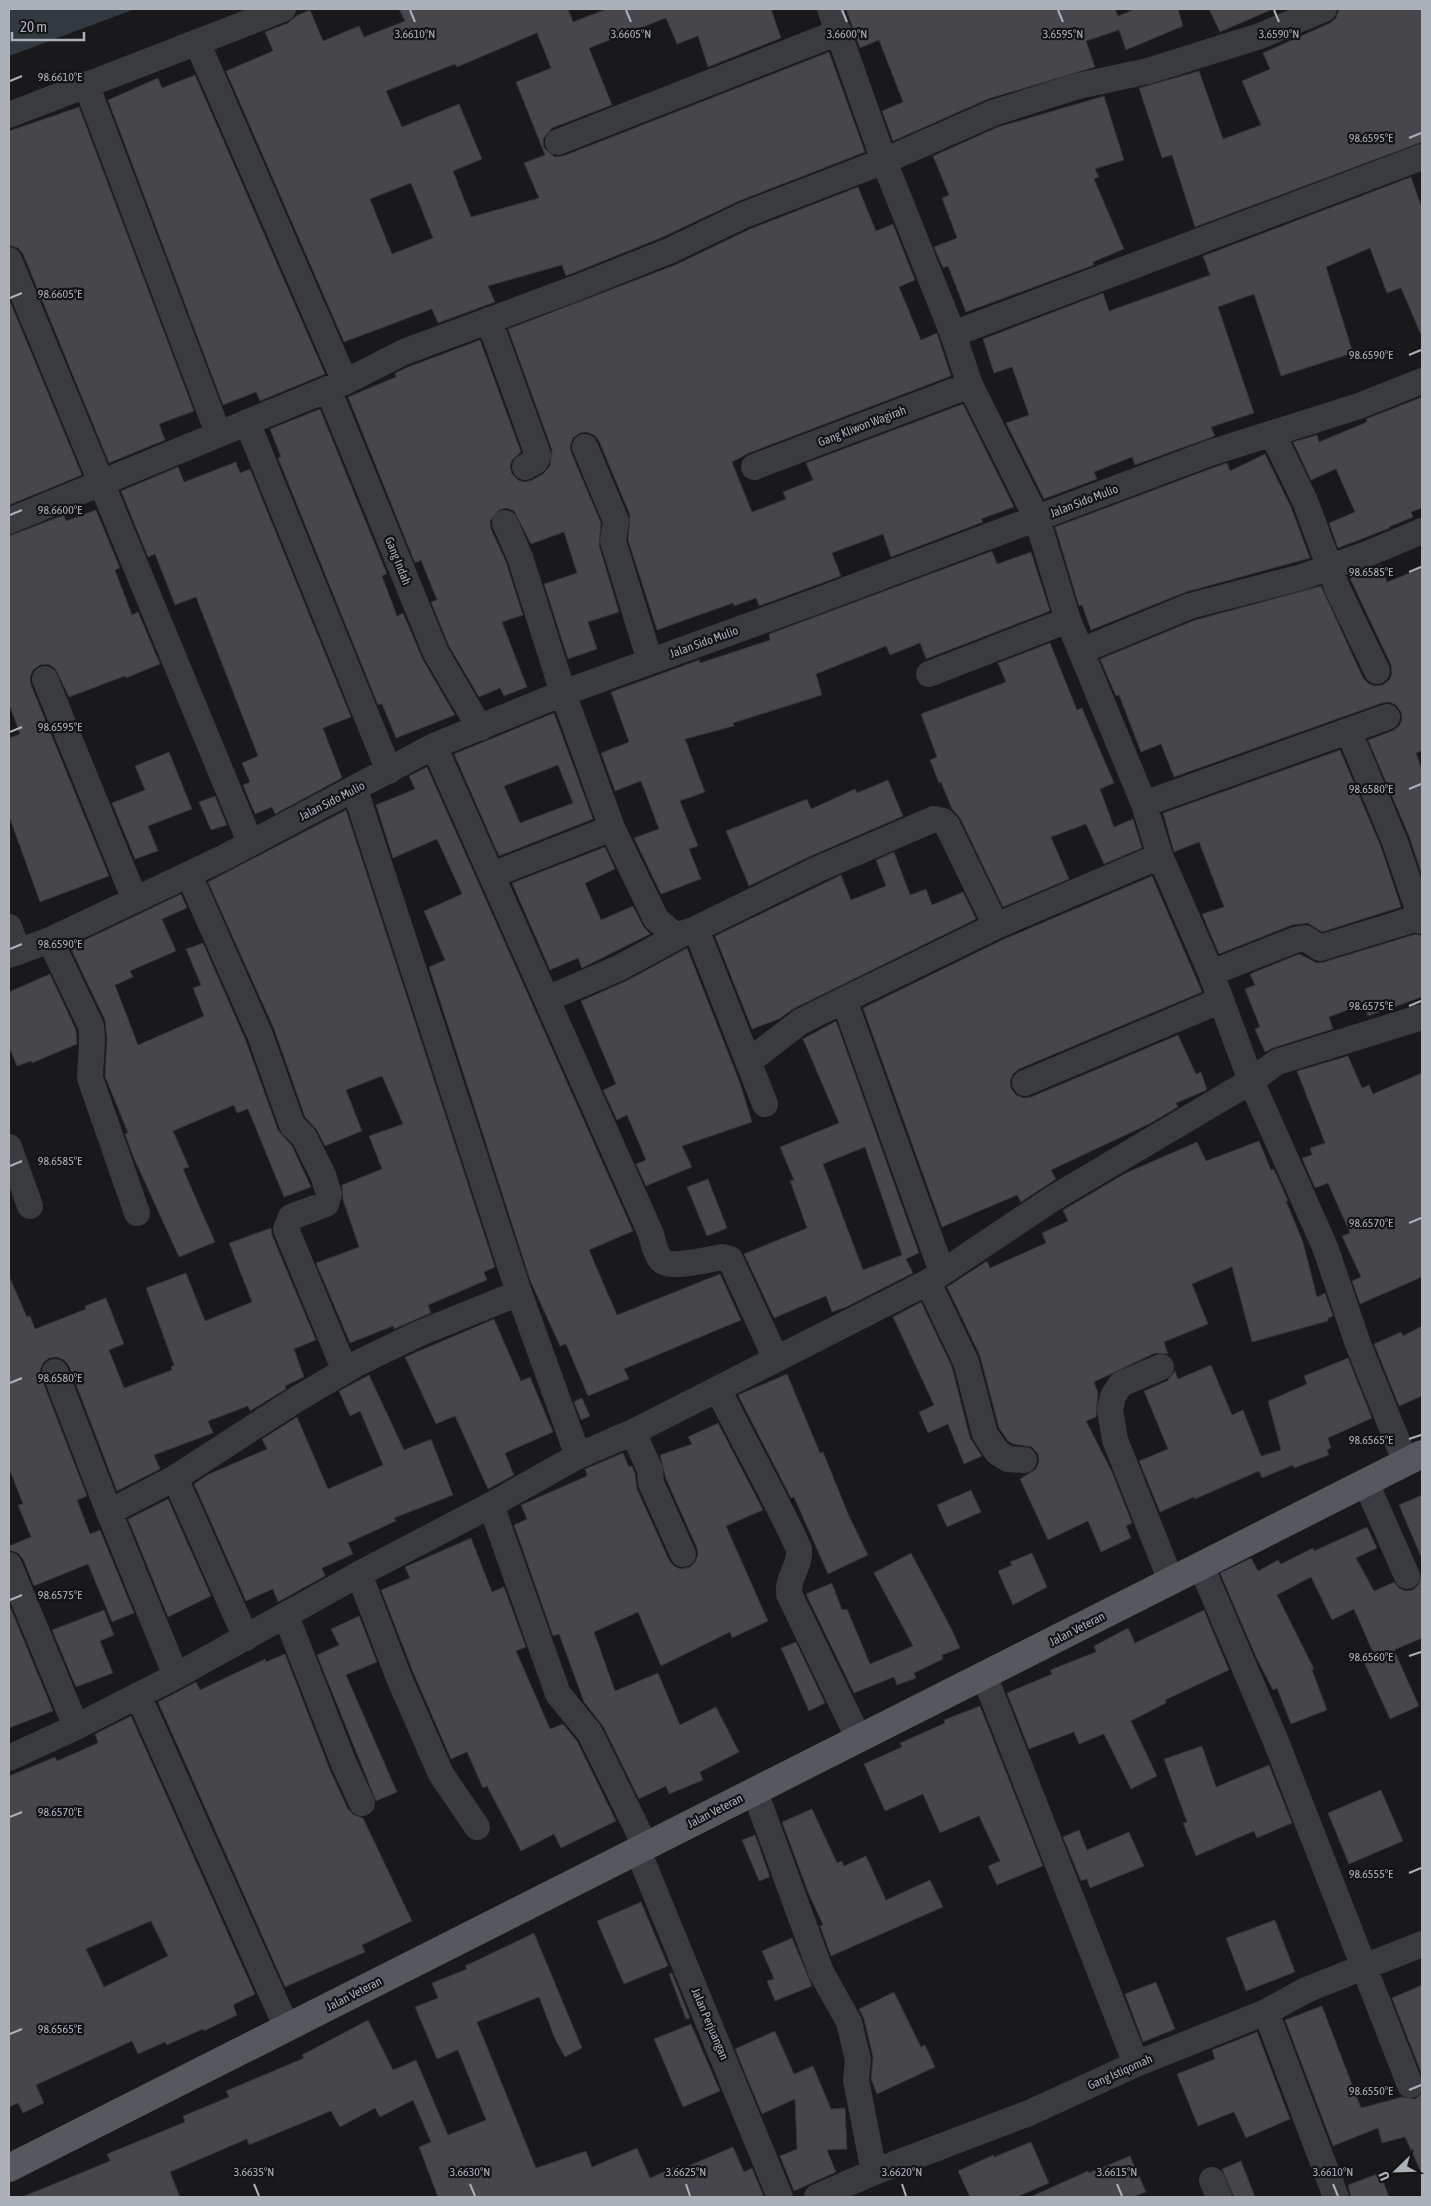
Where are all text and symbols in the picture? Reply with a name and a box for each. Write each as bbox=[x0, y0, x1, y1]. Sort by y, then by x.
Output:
scale bar bbox=[12, 10, 85, 42]
text: 20 m bbox=[20, 18, 47, 35]
text: 3.6610°N bbox=[395, 27, 435, 41]
text: 3.6605°N bbox=[611, 27, 651, 41]
text: 3.6600°N bbox=[827, 27, 867, 41]
text: 3.6595°N bbox=[1043, 27, 1083, 41]
text: 3.6590°N bbox=[1259, 27, 1299, 41]
text: 98.6610°E bbox=[38, 70, 82, 84]
text: 98.6595°E bbox=[1349, 131, 1393, 145]
text: 98.6605°E bbox=[38, 287, 82, 301]
text: 98.6590°E bbox=[1349, 348, 1393, 362]
street label: Gang Kliwon Wagirah bbox=[816, 403, 908, 449]
street label: Jalan Sido Mulio bbox=[1048, 481, 1120, 520]
text: 98.6600°E bbox=[38, 503, 82, 517]
street label: Gang Indah bbox=[382, 535, 414, 587]
text: 98.6585°E bbox=[1349, 565, 1393, 579]
street label: Jalan Sido Mulio bbox=[668, 623, 740, 661]
text: 98.6595°E bbox=[38, 720, 82, 734]
street label: Jalan Sido Mulio bbox=[297, 778, 367, 824]
text: 98.6580°E bbox=[1349, 782, 1393, 796]
text: 98.6590°E bbox=[38, 937, 82, 951]
text: 98.6575°E bbox=[1349, 999, 1393, 1013]
text: 98.6585°E bbox=[38, 1154, 82, 1168]
text: 98.6570°E bbox=[1349, 1216, 1393, 1230]
text: 98.6580°E bbox=[38, 1371, 82, 1385]
text: 98.6565°E bbox=[1349, 1433, 1393, 1447]
text: 98.6575°E bbox=[38, 1588, 82, 1602]
street label: Jalan Veteran bbox=[1047, 1609, 1107, 1649]
text: 98.6560°E bbox=[1349, 1650, 1393, 1664]
street label: Jalan Veteran bbox=[685, 1791, 745, 1831]
text: 98.6570°E bbox=[38, 1805, 82, 1819]
text: 98.6555°E bbox=[1349, 1867, 1393, 1881]
street label: Jalan Veteran bbox=[324, 1974, 384, 2014]
street label: Jalan Perjuangan bbox=[689, 1986, 731, 2062]
text: 98.6565°E bbox=[38, 2022, 82, 2036]
street label: Gang Istiqomah bbox=[1085, 2051, 1155, 2093]
text: 98.6550°E bbox=[1349, 2084, 1393, 2098]
north arrow bbox=[1371, 2146, 1421, 2196]
text: 3.6635°N bbox=[234, 2165, 274, 2179]
text: 3.6630°N bbox=[450, 2165, 490, 2179]
text: 3.6625°N bbox=[666, 2165, 706, 2179]
text: 3.6620°N bbox=[882, 2165, 922, 2179]
text: 3.6615°N bbox=[1097, 2165, 1137, 2179]
text: 3.6610°N bbox=[1313, 2165, 1353, 2179]
text: U bbox=[1375, 2169, 1393, 2183]

